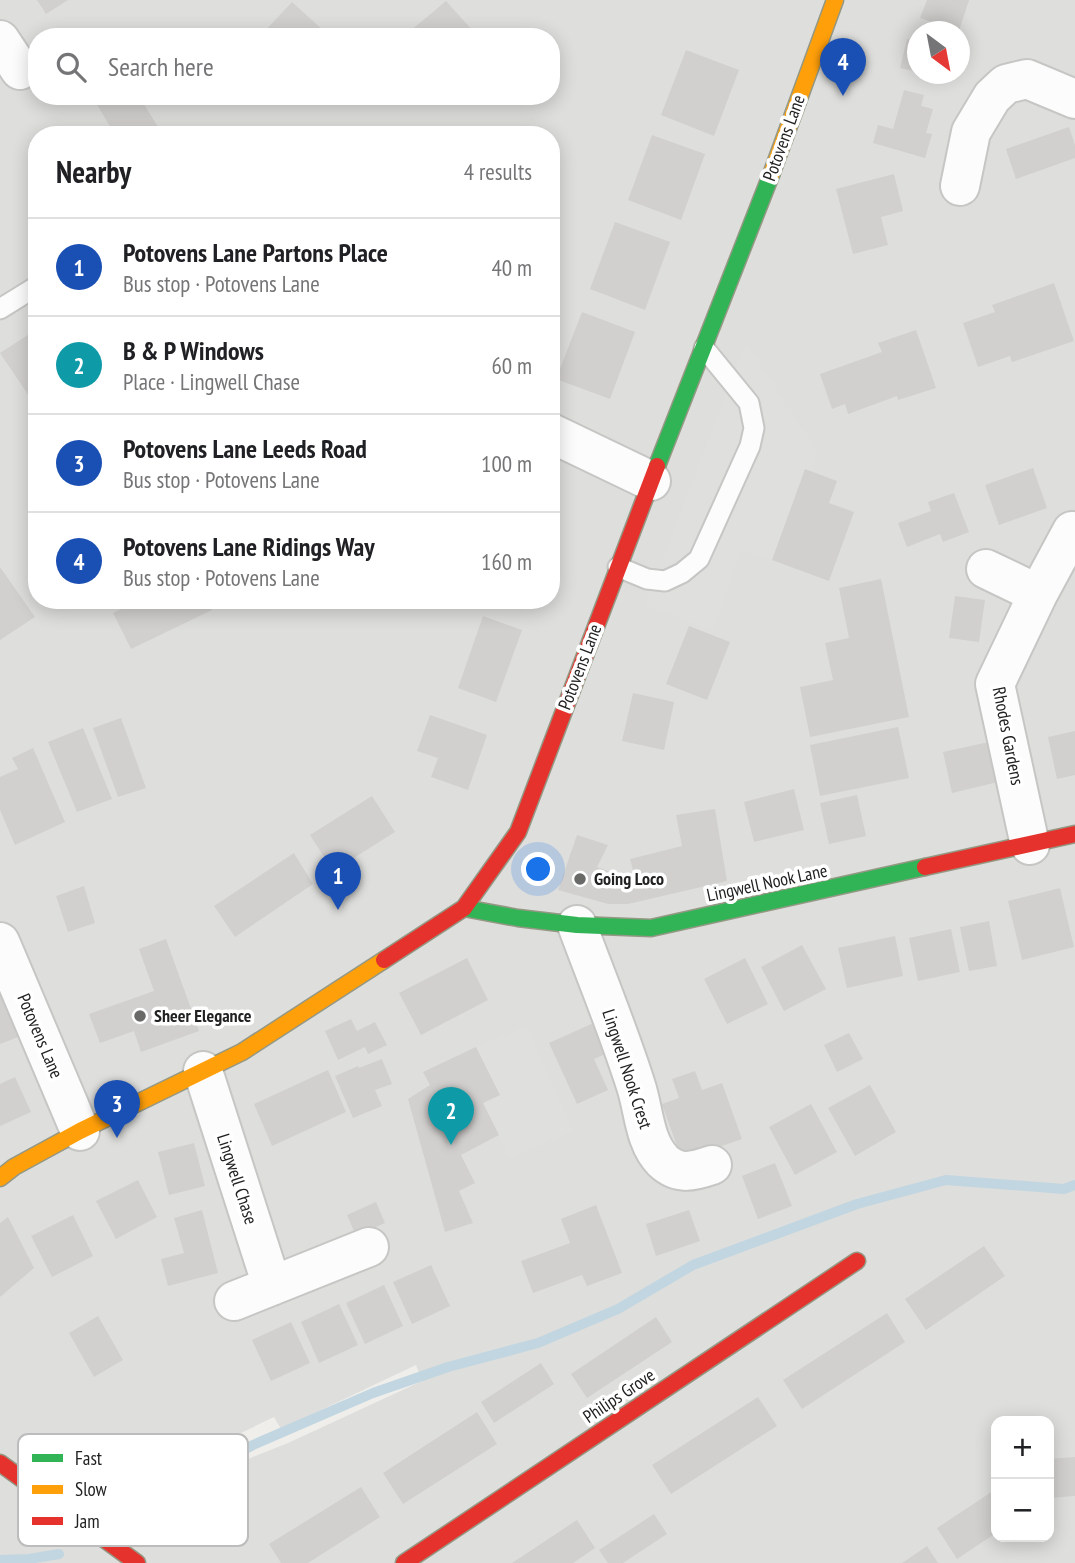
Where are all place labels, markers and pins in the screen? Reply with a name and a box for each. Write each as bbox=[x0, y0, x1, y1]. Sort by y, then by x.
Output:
pin: 4 bbox=[820, 38, 866, 96]
pin: 1 bbox=[315, 852, 361, 910]
place label: Going Loco bbox=[594, 867, 664, 890]
marker: Going Loco bbox=[572, 871, 588, 887]
place label: Sheer Elegance bbox=[154, 1004, 252, 1027]
marker: Sheer Elegance bbox=[132, 1008, 148, 1024]
pin: 3 bbox=[94, 1080, 140, 1138]
pin: 2 bbox=[428, 1087, 474, 1145]

